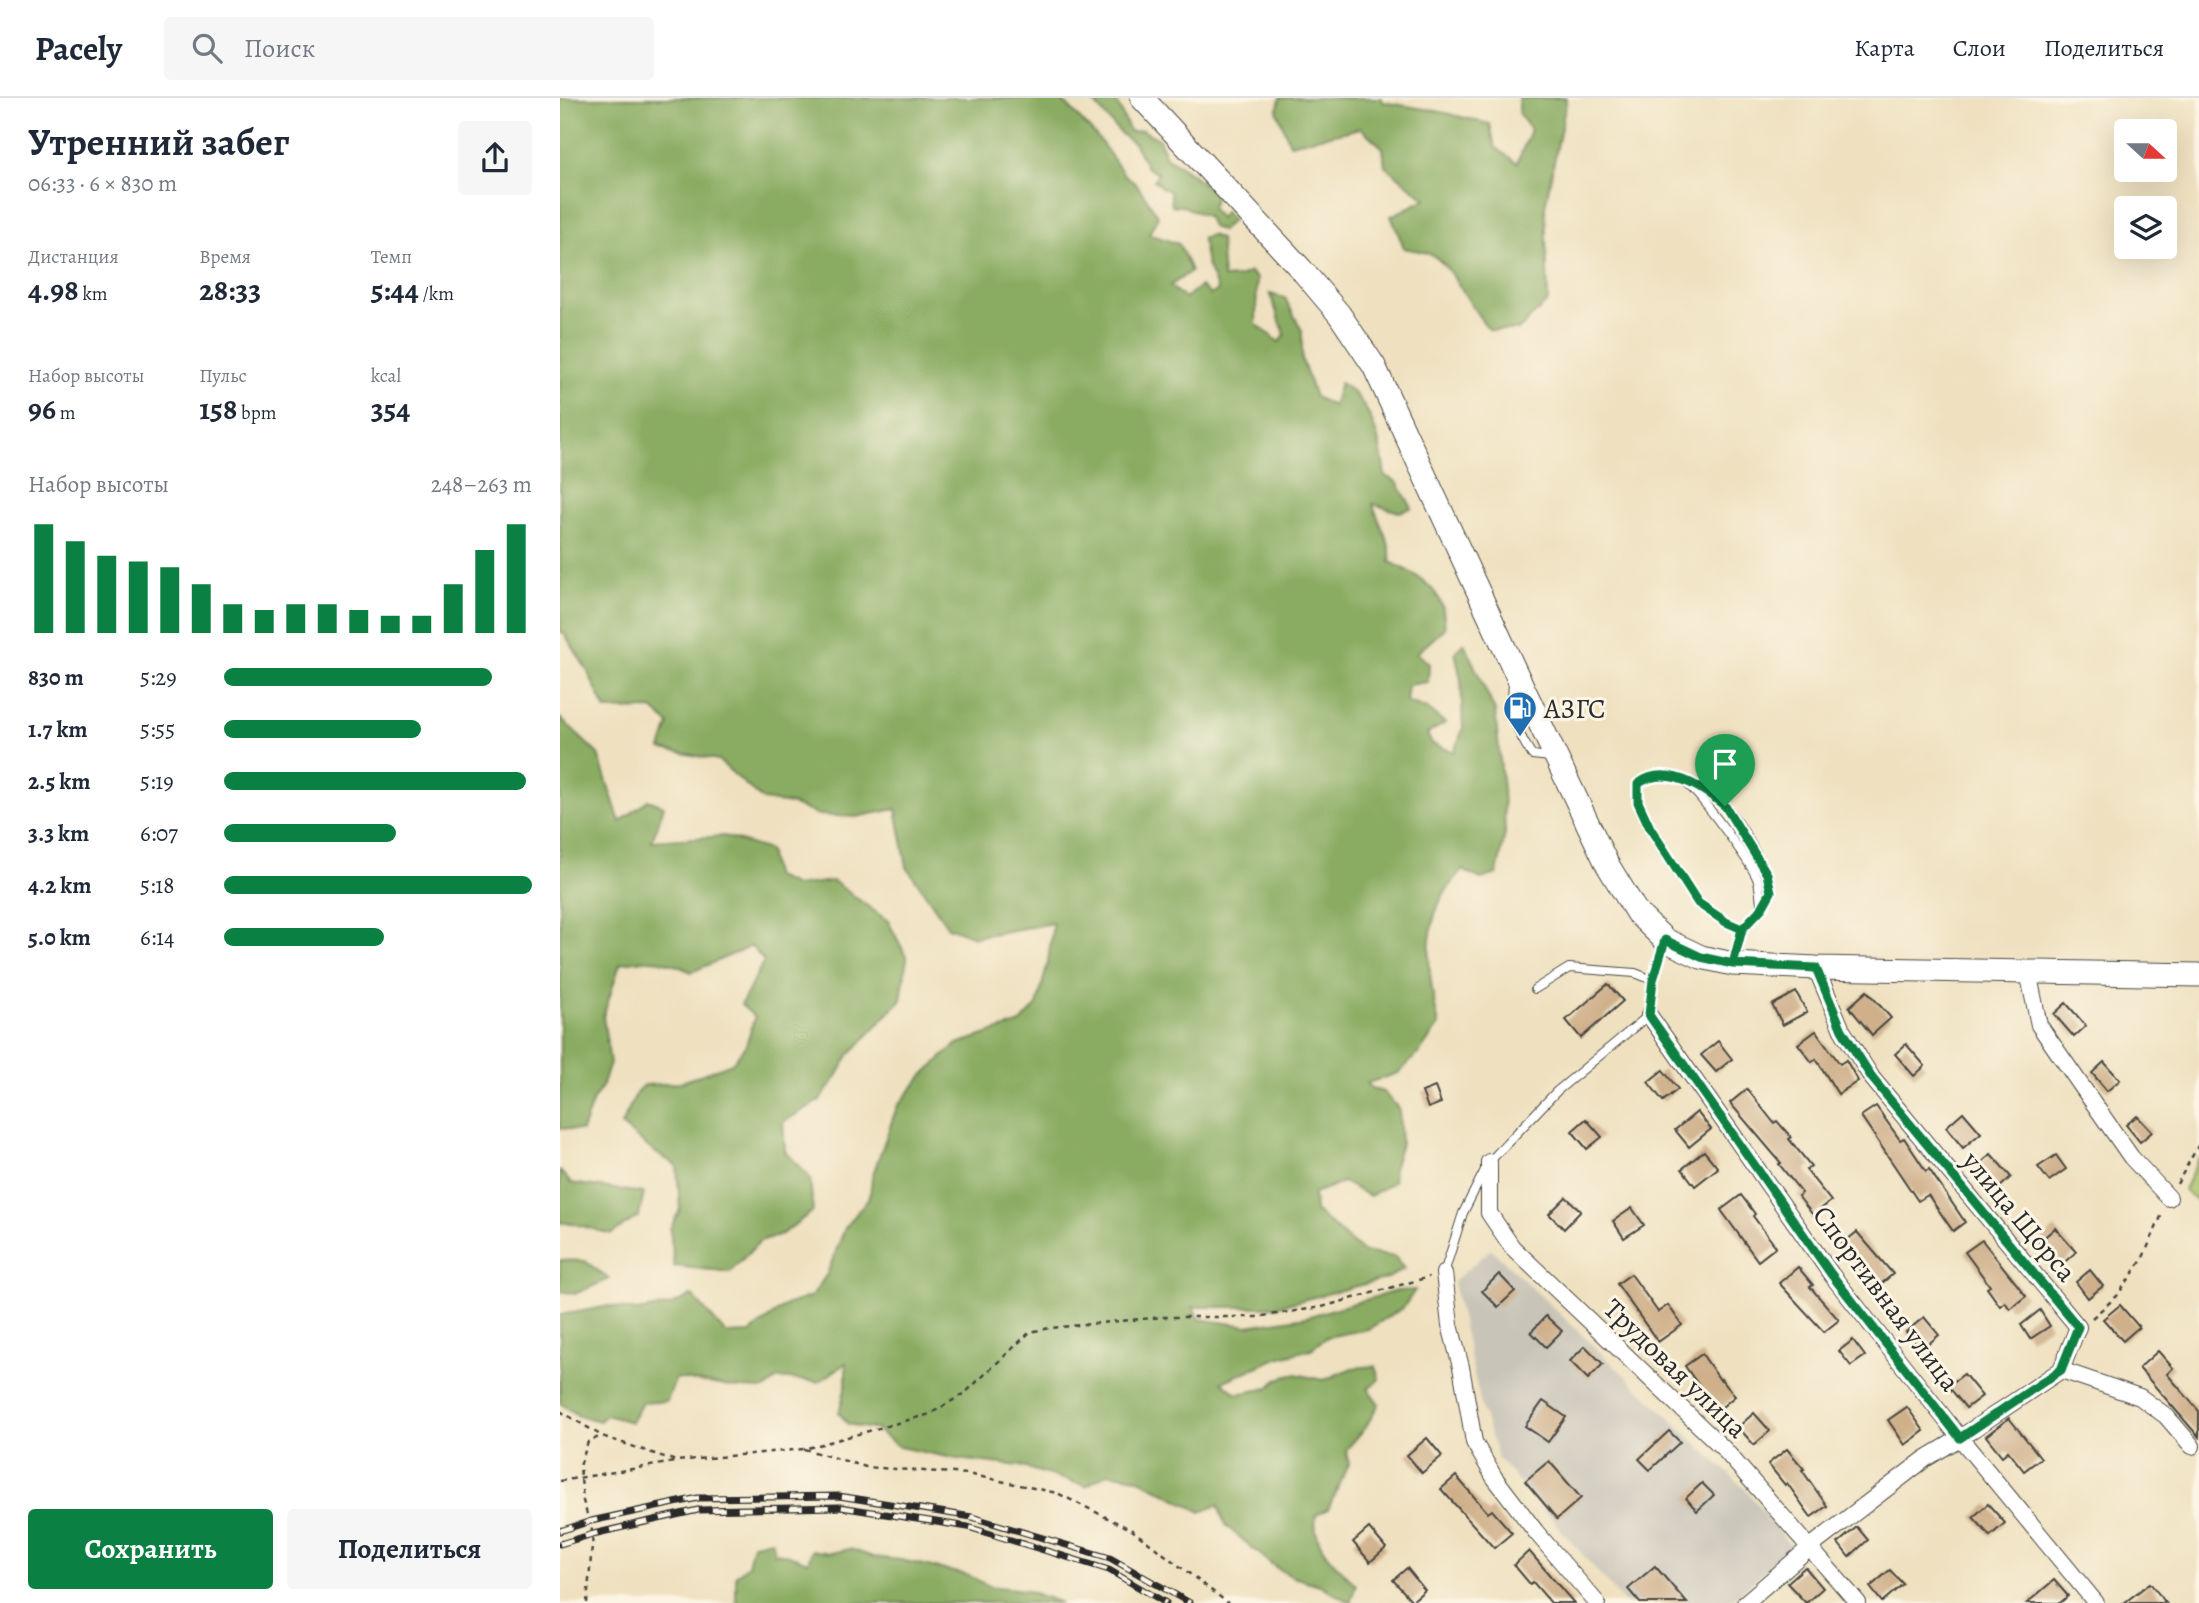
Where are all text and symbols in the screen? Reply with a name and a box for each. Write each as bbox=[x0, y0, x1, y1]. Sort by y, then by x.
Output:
search box bbox=[164, 17, 654, 80]
text: Pacely bbox=[35, 26, 122, 71]
icon: search bbox=[188, 29, 226, 67]
text: Поиск bbox=[244, 31, 315, 66]
text: Карта bbox=[1854, 32, 1915, 64]
text: Слои bbox=[1953, 32, 2006, 64]
text: Поделиться bbox=[2044, 32, 2164, 64]
text: Утренний забег bbox=[28, 116, 289, 168]
north arrow bbox=[2114, 119, 2177, 182]
map controls bbox=[2114, 119, 2177, 259]
button: share bbox=[458, 121, 532, 195]
text: 06:33 · 6 × 830 m bbox=[28, 168, 177, 199]
button: layers bbox=[2114, 196, 2177, 259]
text: Дистанция bbox=[28, 244, 119, 270]
text: Время bbox=[199, 244, 251, 270]
text: Темп bbox=[371, 244, 412, 270]
text: 4.98 bbox=[28, 270, 79, 310]
text: 28:33 bbox=[199, 270, 261, 310]
text: 5:44 bbox=[371, 270, 419, 310]
text: km bbox=[79, 281, 108, 307]
text: /km bbox=[419, 281, 454, 307]
text: Набор высоты bbox=[28, 363, 144, 389]
text: Пульс bbox=[199, 363, 247, 389]
text: kcal bbox=[371, 363, 401, 389]
text: 96 bbox=[28, 389, 56, 429]
text: 158 bbox=[199, 389, 237, 429]
text: 354 bbox=[371, 389, 410, 429]
text: m bbox=[56, 400, 75, 426]
text: bpm bbox=[237, 400, 277, 426]
text: Набор высоты bbox=[28, 469, 169, 500]
text: 248–263 m bbox=[431, 469, 532, 500]
text: 830 m bbox=[28, 662, 84, 693]
text: 5:29 bbox=[140, 662, 177, 693]
fuel station icon: АЗГС bbox=[1501, 689, 1539, 738]
place label: АЗГС bbox=[1543, 690, 1606, 728]
text: 1.7 km bbox=[28, 714, 88, 745]
text: 5:55 bbox=[140, 714, 175, 745]
pin bbox=[1695, 734, 1755, 806]
icon: arrive bbox=[1706, 745, 1744, 783]
text: 2.5 km bbox=[28, 766, 90, 797]
text: 5:19 bbox=[140, 766, 174, 797]
text: 3.3 km bbox=[28, 818, 89, 849]
text: 6:07 bbox=[140, 818, 178, 849]
text: 4.2 km bbox=[28, 870, 91, 901]
text: 5:18 bbox=[140, 870, 174, 901]
text: 5.0 km bbox=[28, 922, 91, 953]
text: 6:14 bbox=[140, 922, 174, 953]
street label: улица Щорса bbox=[1953, 1143, 2085, 1290]
street label: Спортивная улица bbox=[1804, 1198, 1969, 1399]
street label: Трудовая улица bbox=[1595, 1290, 1755, 1447]
button: Сохранить bbox=[28, 1509, 273, 1589]
button: Поделиться bbox=[287, 1509, 532, 1589]

